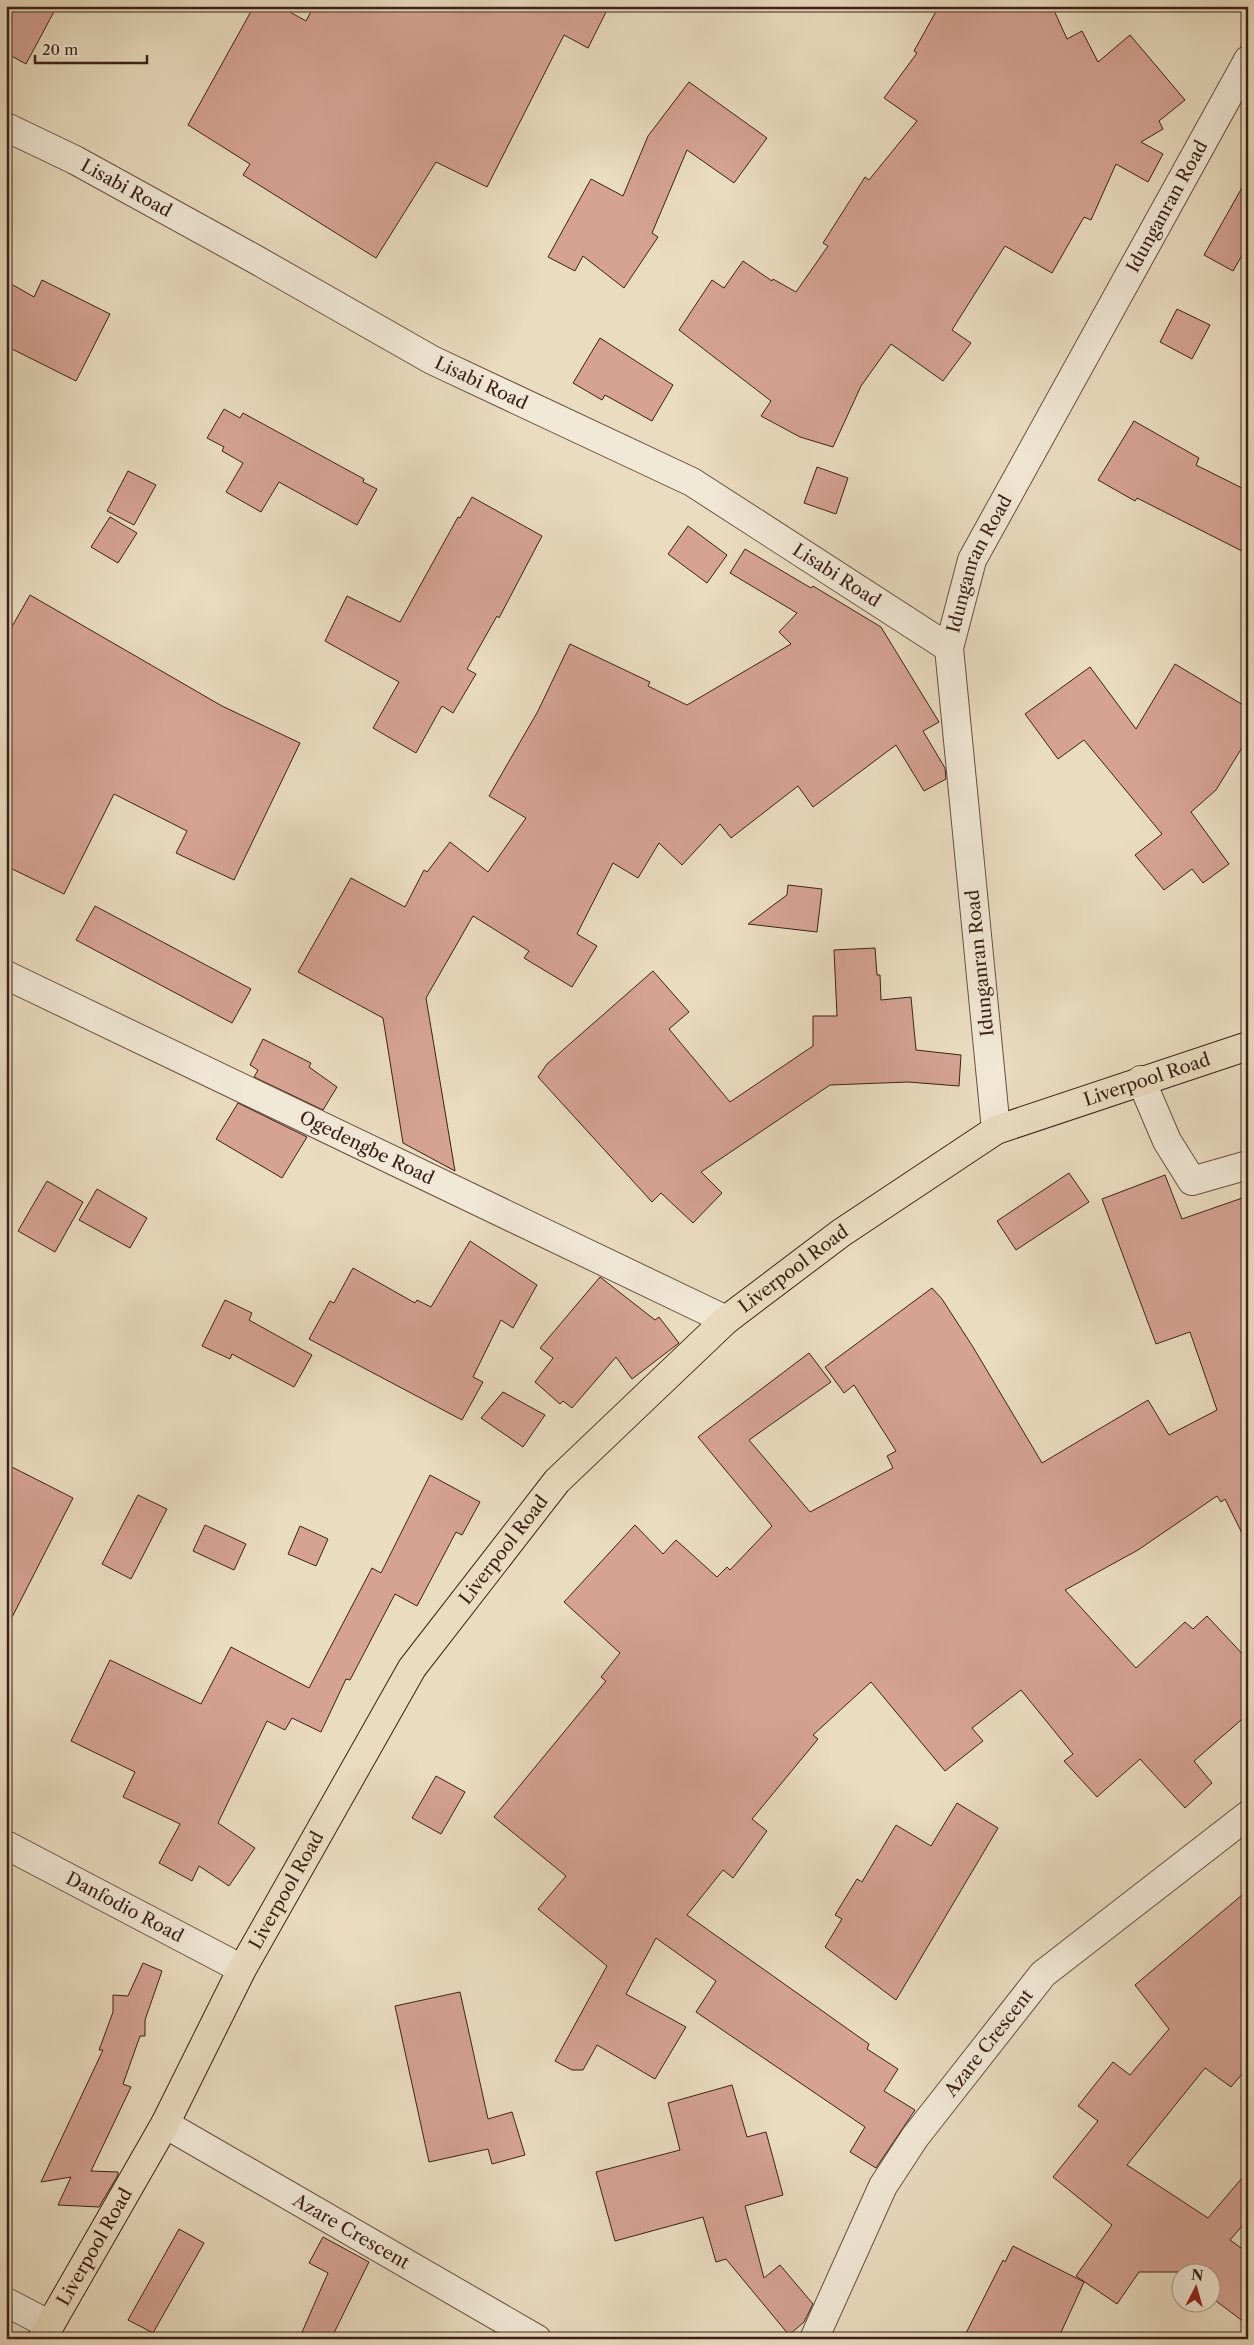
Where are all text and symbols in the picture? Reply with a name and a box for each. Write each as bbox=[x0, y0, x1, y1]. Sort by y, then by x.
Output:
scale bar bbox=[35, 32, 148, 64]
text: 20 m bbox=[42, 40, 78, 59]
street label: Idunganran Road bbox=[1122, 137, 1212, 276]
street label: Lisabi Road bbox=[77, 154, 176, 222]
street label: Lisabi Road bbox=[431, 352, 531, 414]
street label: Idunganran Road bbox=[942, 491, 1017, 635]
street label: Lisabi Road bbox=[788, 539, 885, 612]
street label: Idunganran Road bbox=[961, 888, 999, 1037]
street label: Liverpool Road bbox=[1081, 1048, 1213, 1111]
street label: Ogedengbe Road bbox=[296, 1106, 438, 1189]
street label: Liverpool Road bbox=[734, 1220, 852, 1318]
street label: Liverpool Road bbox=[455, 1491, 553, 1609]
street label: Liverpool Road bbox=[244, 1828, 328, 1953]
street label: Danfodio Road bbox=[62, 1867, 187, 1947]
street label: Azare Crescent bbox=[939, 1984, 1038, 2102]
street label: Liverpool Road bbox=[52, 2184, 137, 2310]
street label: Azare Crescent bbox=[288, 2189, 414, 2274]
north arrow bbox=[1172, 2262, 1222, 2312]
text: N bbox=[1190, 2265, 1204, 2285]

